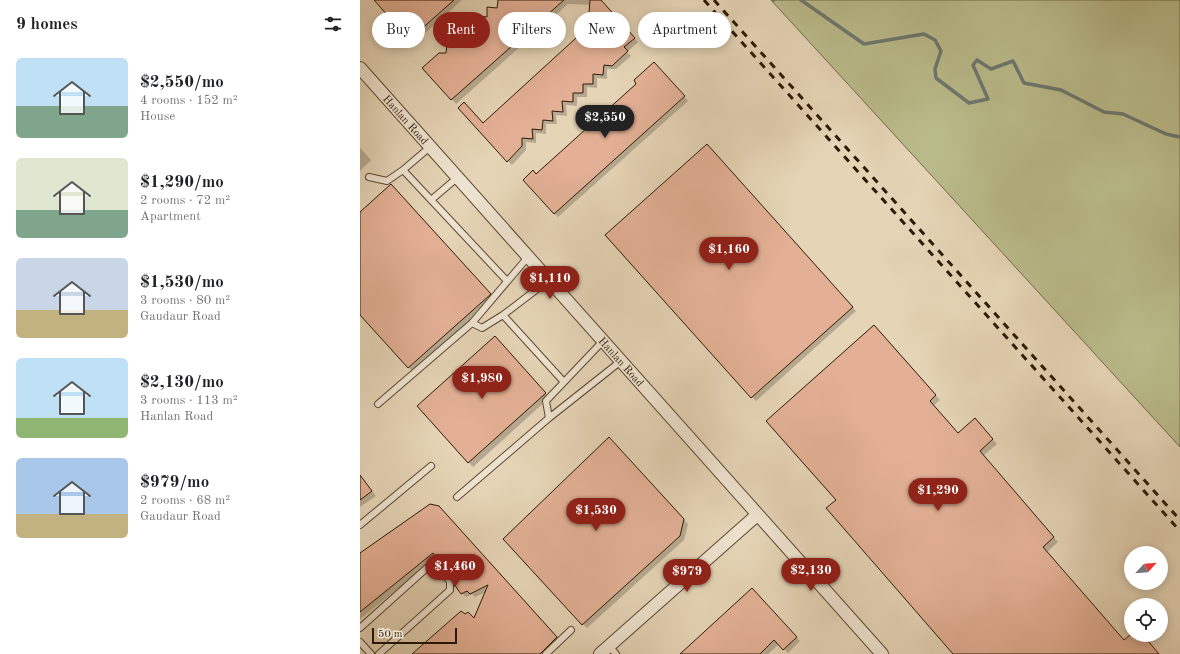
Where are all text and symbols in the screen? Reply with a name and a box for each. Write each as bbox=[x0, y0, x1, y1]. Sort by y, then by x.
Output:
chip: Buy bbox=[372, 12, 425, 48]
chip: Rent bbox=[433, 12, 490, 48]
chip: Filters bbox=[498, 12, 566, 48]
chip: New bbox=[574, 12, 630, 48]
chip: Apartment bbox=[638, 12, 731, 48]
icon: filters bbox=[322, 13, 344, 35]
text: 9 homes bbox=[16, 16, 78, 33]
icon: home bbox=[48, 74, 96, 122]
text: $2,550/mo bbox=[140, 74, 224, 91]
text: 4 rooms · 152 m² bbox=[140, 94, 238, 107]
street label: Hanlan Road bbox=[380, 94, 430, 148]
pin: $2,550 bbox=[572, 105, 638, 139]
text: House bbox=[140, 110, 175, 123]
text: $2,550 bbox=[584, 111, 626, 124]
icon: home bbox=[48, 174, 96, 222]
text: $1,290/mo bbox=[140, 174, 224, 191]
text: 2 rooms · 72 m² bbox=[140, 194, 230, 207]
text: Apartment bbox=[140, 210, 201, 223]
pin: $1,160 bbox=[696, 237, 762, 271]
text: $1,160 bbox=[708, 243, 750, 256]
pin: $1,110 bbox=[517, 266, 583, 300]
text: $1,110 bbox=[529, 272, 571, 285]
icon: home bbox=[48, 274, 96, 322]
text: $1,530/mo bbox=[140, 274, 224, 291]
text: 3 rooms · 80 m² bbox=[140, 294, 230, 307]
text: Gaudaur Road bbox=[140, 310, 221, 323]
street label: Hanlan Road bbox=[596, 336, 645, 389]
pin: $1,980 bbox=[449, 366, 515, 400]
text: $1,980 bbox=[461, 372, 503, 385]
icon: home bbox=[48, 374, 96, 422]
text: $2,130/mo bbox=[140, 374, 224, 391]
text: 3 rooms · 113 m² bbox=[140, 394, 238, 407]
text: Hanlan Road bbox=[140, 410, 213, 423]
icon: home bbox=[48, 474, 96, 522]
text: $979/mo bbox=[140, 474, 209, 491]
pin: $1,290 bbox=[905, 478, 971, 512]
text: $1,290 bbox=[917, 484, 959, 497]
text: 2 rooms · 68 m² bbox=[140, 494, 230, 507]
pin: $1,530 bbox=[563, 498, 629, 532]
text: $1,530 bbox=[575, 504, 617, 517]
text: Gaudaur Road bbox=[140, 510, 221, 523]
north arrow bbox=[1124, 546, 1168, 590]
map controls bbox=[1124, 546, 1168, 642]
pin: $1,460 bbox=[422, 554, 488, 588]
pin: $2,130 bbox=[778, 558, 844, 592]
pin: $979 bbox=[663, 559, 711, 593]
text: $1,460 bbox=[434, 560, 476, 573]
text: $2,130 bbox=[790, 564, 832, 577]
text: $979 bbox=[672, 565, 702, 578]
button: locate bbox=[1124, 598, 1168, 642]
scale bar bbox=[372, 626, 457, 645]
text: 50 m bbox=[378, 629, 403, 640]

